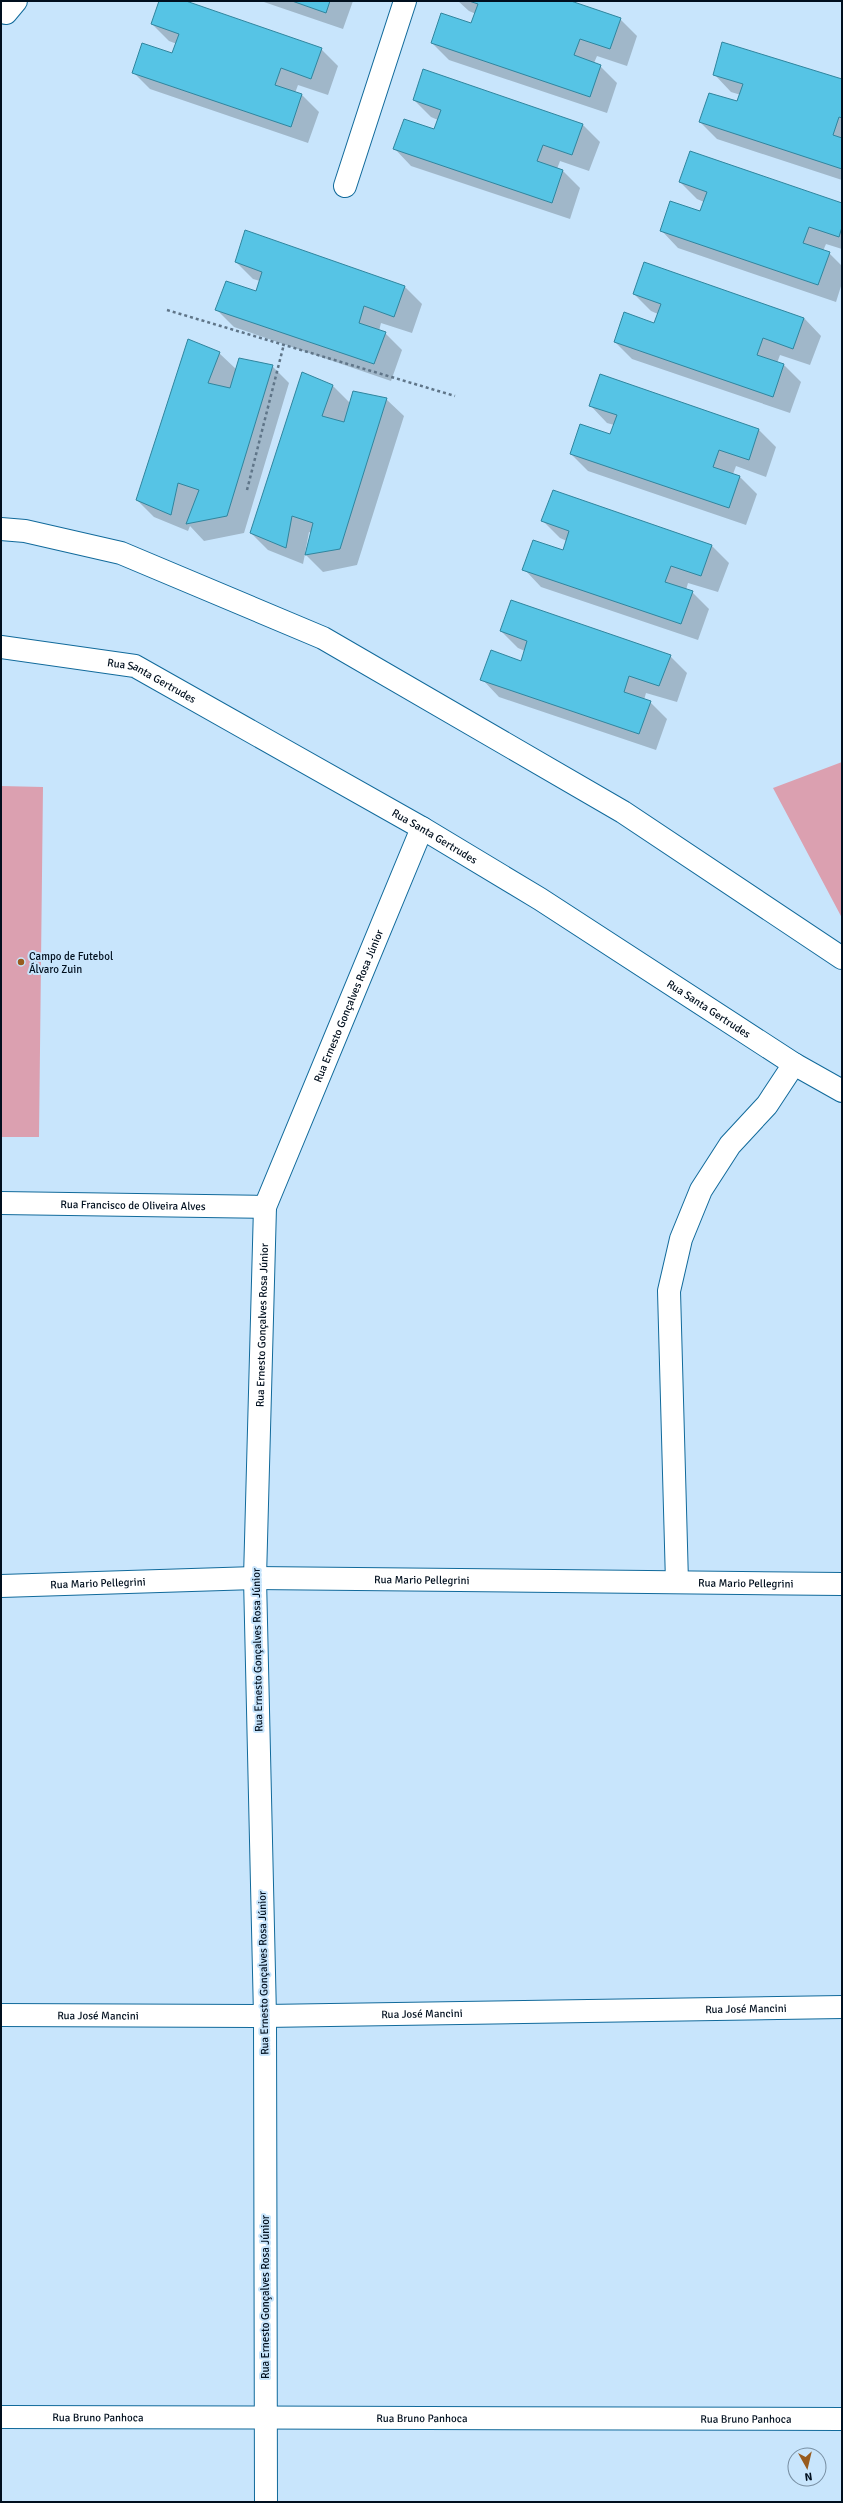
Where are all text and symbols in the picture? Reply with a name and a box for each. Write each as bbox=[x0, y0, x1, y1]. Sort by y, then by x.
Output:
street label: Rua Santa Gertrudes bbox=[106, 656, 198, 706]
street label: Rua Santa Gertrudes bbox=[389, 806, 480, 867]
street label: Rua Ernesto Gonçalves Rosa Júnior bbox=[311, 928, 386, 1084]
place label: Campo de Futebol Álvaro Zuin bbox=[29, 950, 113, 976]
marker: Campo de Futebol Álvaro Zuin bbox=[16, 957, 26, 967]
street label: Rua Santa Gertrudes bbox=[664, 977, 753, 1041]
street label: Rua Francisco de Oliveira Alves bbox=[60, 1198, 206, 1213]
street label: Rua Ernesto Gonçalves Rosa Júnior bbox=[254, 1243, 271, 1407]
street label: Rua Ernesto Gonçalves Rosa Júnior bbox=[250, 1568, 265, 1732]
street label: Rua Mario Pellegrini bbox=[374, 1573, 470, 1587]
street label: Rua Mario Pellegrini bbox=[50, 1575, 146, 1591]
street label: Rua Mario Pellegrini bbox=[698, 1577, 794, 1591]
street label: Rua Ernesto Gonçalves Rosa Júnior bbox=[256, 1891, 271, 2055]
street label: Rua José Mancini bbox=[705, 2002, 787, 2016]
street label: Rua José Mancini bbox=[381, 2007, 463, 2021]
street label: Rua José Mancini bbox=[57, 2009, 139, 2023]
street label: Rua Ernesto Gonçalves Rosa Júnior bbox=[259, 2215, 272, 2379]
street label: Rua Bruno Panhoca bbox=[52, 2411, 144, 2424]
street label: Rua Bruno Panhoca bbox=[376, 2412, 468, 2425]
street label: Rua Bruno Panhoca bbox=[700, 2413, 792, 2426]
north arrow bbox=[787, 2447, 827, 2487]
text: N bbox=[804, 2469, 813, 2483]

